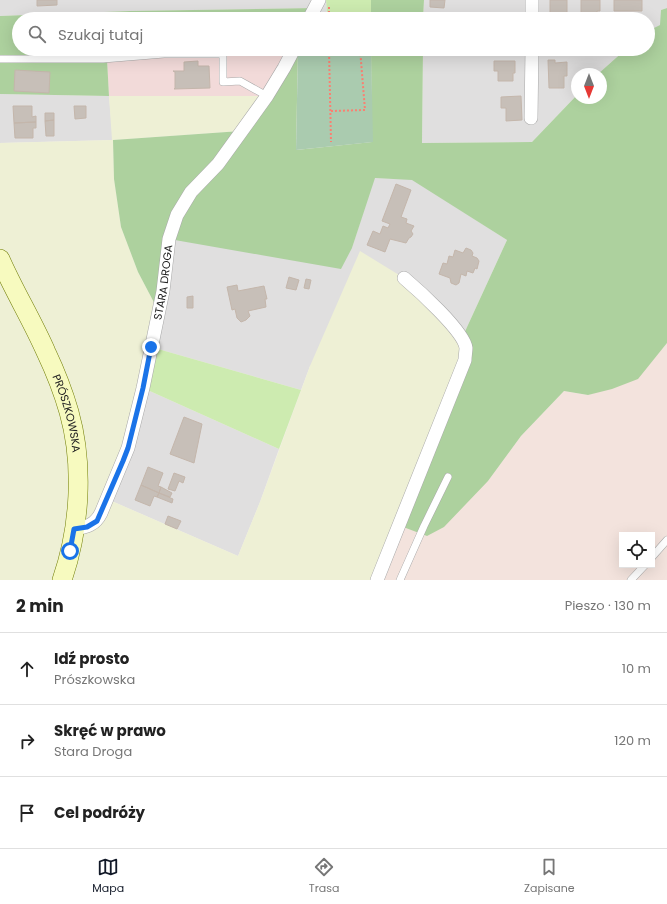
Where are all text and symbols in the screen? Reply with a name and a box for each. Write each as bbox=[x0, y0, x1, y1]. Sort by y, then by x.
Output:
search box bbox=[12, 12, 655, 56]
icon: search bbox=[26, 23, 48, 45]
text: Szukaj tutaj bbox=[58, 24, 143, 45]
north arrow bbox=[571, 68, 607, 104]
street label: STARA DROGA bbox=[149, 243, 176, 321]
route end bbox=[142, 338, 160, 356]
street label: PRÓSZKOWSKA bbox=[49, 372, 85, 454]
map controls bbox=[619, 532, 655, 568]
button: locate bbox=[619, 532, 655, 568]
route start bbox=[61, 542, 79, 560]
text: 2 min bbox=[16, 594, 64, 618]
text: Pieszo · 130 m bbox=[565, 596, 651, 615]
text: Idź prosto bbox=[54, 648, 129, 669]
icon: ahead bbox=[16, 658, 38, 680]
text: 10 m bbox=[622, 659, 651, 678]
text: Prószkowska bbox=[54, 670, 135, 689]
text: Skręć w prawo bbox=[54, 720, 166, 741]
icon: right bbox=[16, 730, 38, 752]
text: 120 m bbox=[614, 731, 651, 750]
text: Stara Droga bbox=[54, 742, 132, 761]
icon: arrive bbox=[16, 802, 38, 824]
text: Cel podróży bbox=[54, 802, 145, 823]
tab: Mapa bbox=[92, 856, 124, 897]
tab: Trasa bbox=[309, 856, 339, 897]
tab: Zapisane bbox=[524, 856, 575, 897]

